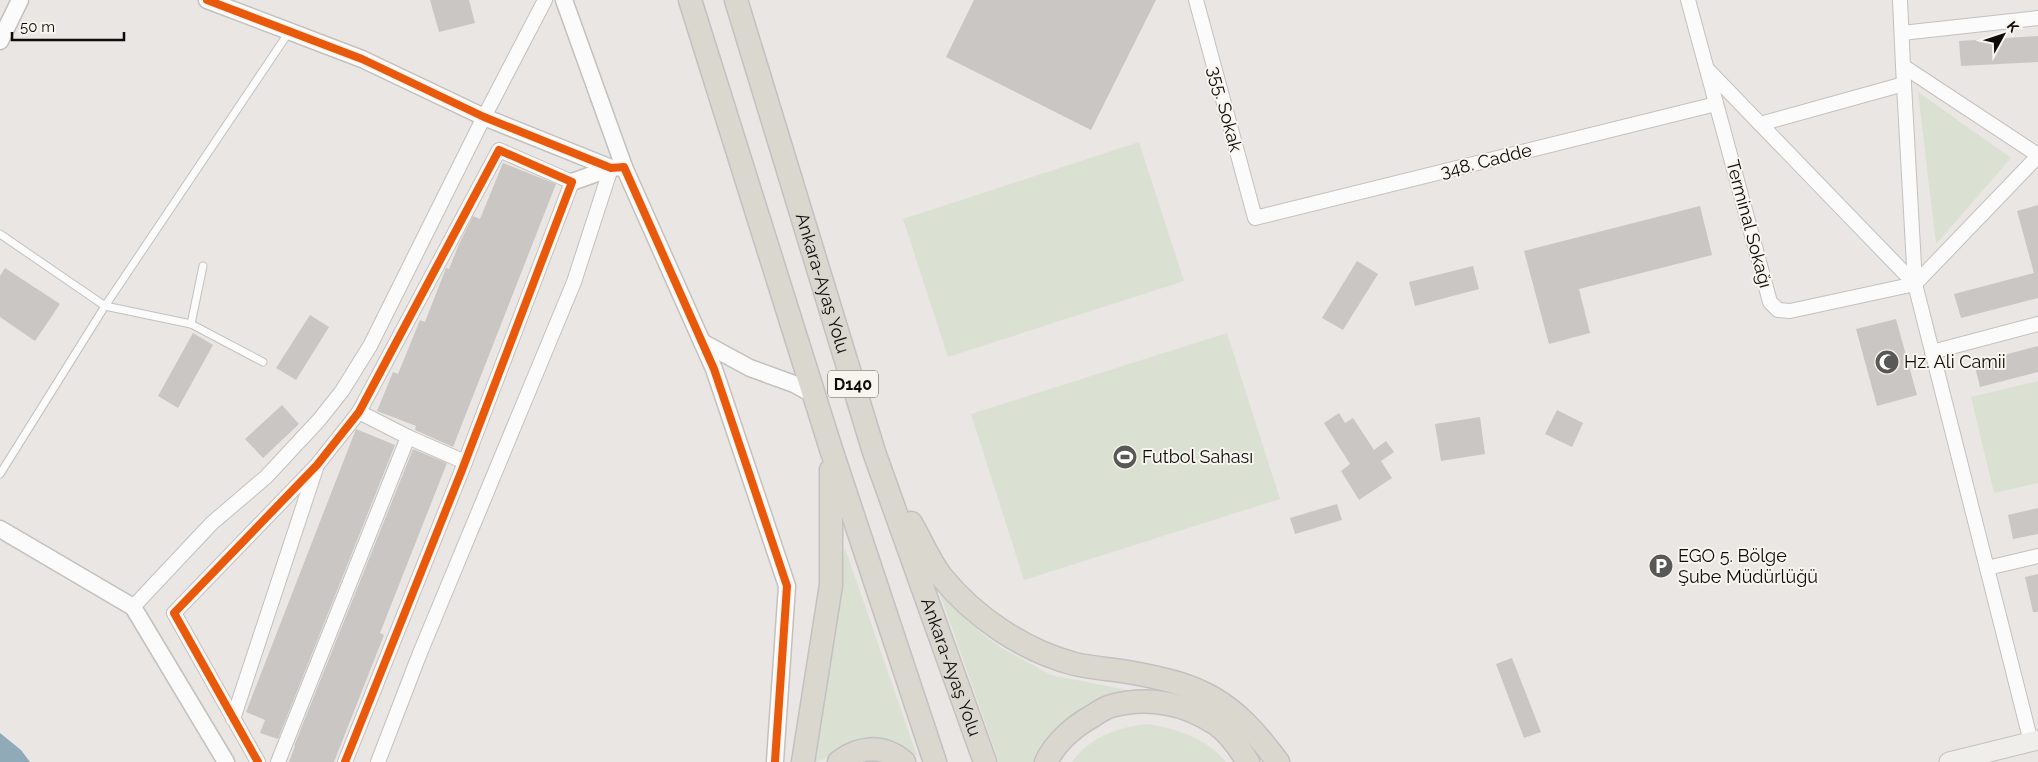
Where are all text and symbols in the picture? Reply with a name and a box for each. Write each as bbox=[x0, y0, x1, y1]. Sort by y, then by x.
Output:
scale bar bbox=[12, 10, 125, 42]
north arrow bbox=[1978, 10, 2028, 60]
text: 50 m bbox=[20, 18, 55, 36]
text: K bbox=[2004, 18, 2023, 36]
street label: 355. Sokak bbox=[1204, 64, 1247, 154]
street label: 348. Cadde bbox=[1438, 139, 1534, 182]
street label: Terminal Sokağı bbox=[1722, 158, 1777, 290]
street label: Ankara-Ayaş Yolu bbox=[792, 210, 854, 356]
mosque icon: Hz. Ali Camii bbox=[1874, 349, 1900, 375]
place label: Hz. Ali Camii bbox=[1904, 351, 2006, 372]
road number: D140 bbox=[828, 370, 878, 398]
sports icon: Futbol Sahası bbox=[1112, 444, 1138, 470]
place label: Futbol Sahası bbox=[1142, 446, 1253, 467]
place label: EGO 5. Bölge Şube Müdürlüğü bbox=[1678, 545, 1818, 587]
parking icon: EGO 5. Bölge Şube Müdürlüğü bbox=[1648, 553, 1674, 579]
street label: Ankara-Ayaş Yolu bbox=[917, 595, 986, 739]

